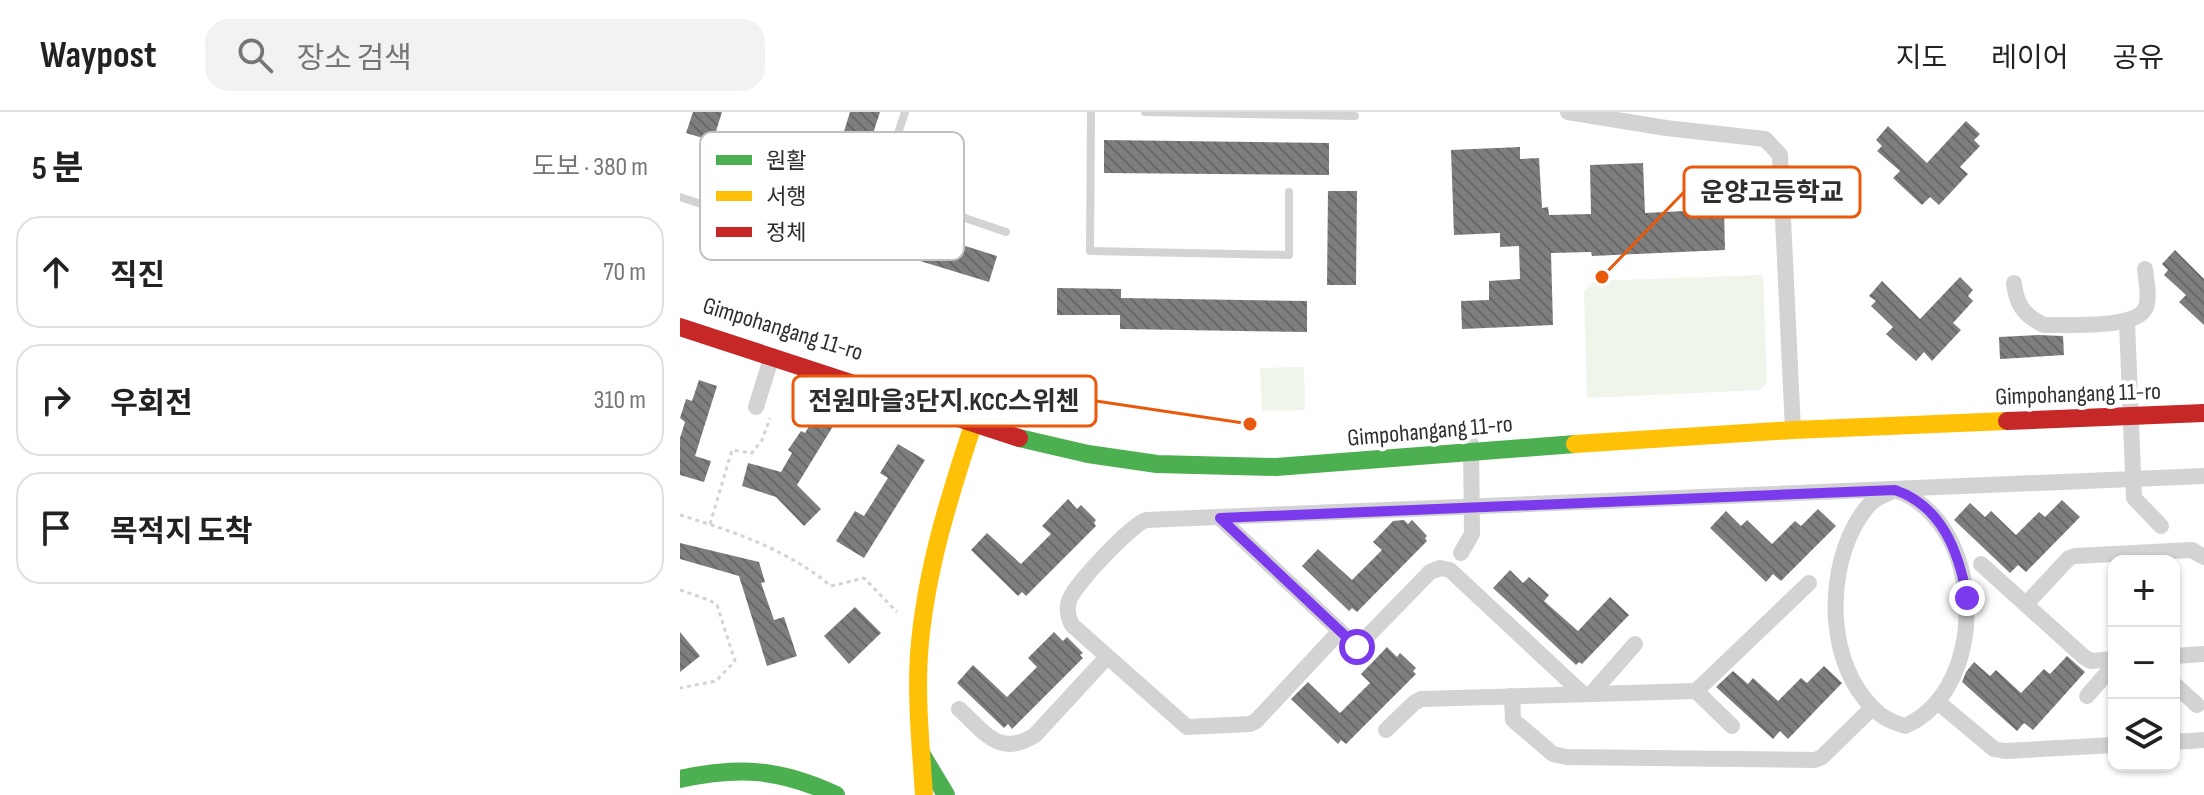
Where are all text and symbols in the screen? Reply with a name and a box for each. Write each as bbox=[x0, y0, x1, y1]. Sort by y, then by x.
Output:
search box bbox=[205, 19, 765, 91]
text: Waypost bbox=[40, 33, 157, 78]
icon: search bbox=[233, 33, 277, 77]
text: 장소 검색 bbox=[297, 41, 412, 77]
text: 지도 bbox=[1896, 42, 1947, 75]
text: 레이어 bbox=[1991, 42, 2068, 75]
text: 공유 bbox=[2112, 42, 2164, 75]
legend bbox=[700, 132, 964, 260]
text: 5 분 bbox=[32, 148, 84, 189]
text: 원활 bbox=[766, 148, 806, 175]
text: 도보 · 380 m bbox=[532, 152, 648, 183]
callout: 운양고등학교 bbox=[1684, 167, 1860, 217]
text: 운양고등학교 bbox=[1700, 178, 1844, 209]
text: 서행 bbox=[766, 184, 806, 211]
text: 정체 bbox=[766, 220, 806, 247]
icon: ahead bbox=[34, 250, 78, 294]
text: 70 m bbox=[603, 257, 646, 288]
text: 직진 bbox=[110, 258, 165, 294]
street label: Gimpohangang 11-ro bbox=[699, 291, 867, 367]
callout: 전원마을3단지.KCC스위첸 bbox=[793, 376, 1096, 426]
street label: Gimpohangang 11-ro bbox=[1995, 377, 2161, 411]
icon: right bbox=[34, 378, 78, 422]
text: 310 m bbox=[594, 385, 646, 416]
text: 우회전 bbox=[110, 386, 193, 422]
text: 전원마을3단지.KCC스위첸 bbox=[808, 387, 1080, 418]
street label: Gimpohangang 11-ro bbox=[1346, 409, 1514, 453]
icon: arrive bbox=[34, 506, 78, 550]
text: 목적지 도착 bbox=[110, 514, 253, 550]
map controls bbox=[2108, 555, 2180, 771]
button: + bbox=[2108, 555, 2180, 627]
route end bbox=[1949, 580, 1985, 616]
button: − bbox=[2108, 627, 2180, 699]
route start bbox=[1339, 629, 1375, 665]
button: layers bbox=[2108, 699, 2180, 771]

